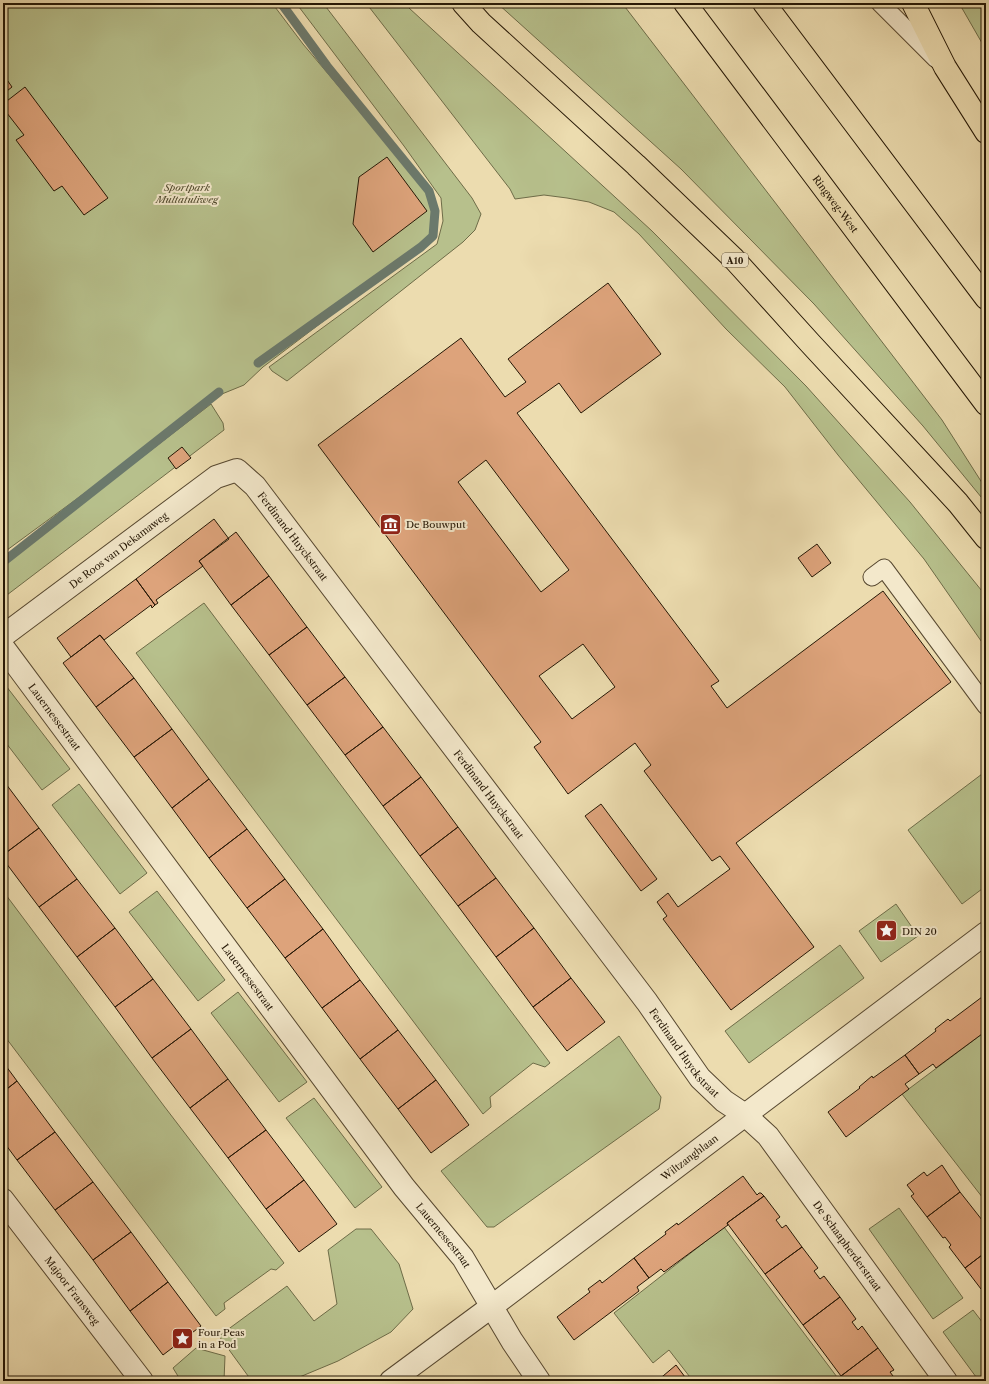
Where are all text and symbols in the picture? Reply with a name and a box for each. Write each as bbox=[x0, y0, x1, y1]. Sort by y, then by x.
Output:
street label: Ringweg-West bbox=[810, 172, 862, 235]
park label: Sportpark Multatuliweg bbox=[155, 181, 219, 206]
road number: A10 bbox=[722, 253, 748, 267]
street label: Ferdinand Huyckstraat bbox=[255, 489, 331, 584]
street label: De Roos van Dekamaweg bbox=[66, 508, 171, 591]
museum icon: De Bouwput bbox=[377, 511, 403, 537]
place label: De Bouwput bbox=[406, 518, 466, 531]
street label: Lauernessestraat bbox=[26, 681, 84, 753]
street label: Ferdinand Huyckstraat bbox=[451, 747, 527, 842]
place icon: DIN 20 bbox=[873, 918, 899, 944]
place label: DIN 20 bbox=[902, 925, 937, 938]
street label: Lauernessestraat bbox=[219, 941, 277, 1013]
street label: Ferdinand Huyckstraat bbox=[647, 1005, 723, 1100]
street label: Wiltzanghlaan bbox=[657, 1131, 721, 1184]
street label: De Schaapherderstraat bbox=[811, 1198, 885, 1294]
street label: Lauernessestraat bbox=[413, 1200, 474, 1270]
street label: Majoor Fransweg bbox=[42, 1254, 103, 1328]
place icon: Four Peas in a Pod bbox=[169, 1325, 195, 1351]
place label: Four Peas in a Pod bbox=[198, 1326, 245, 1351]

